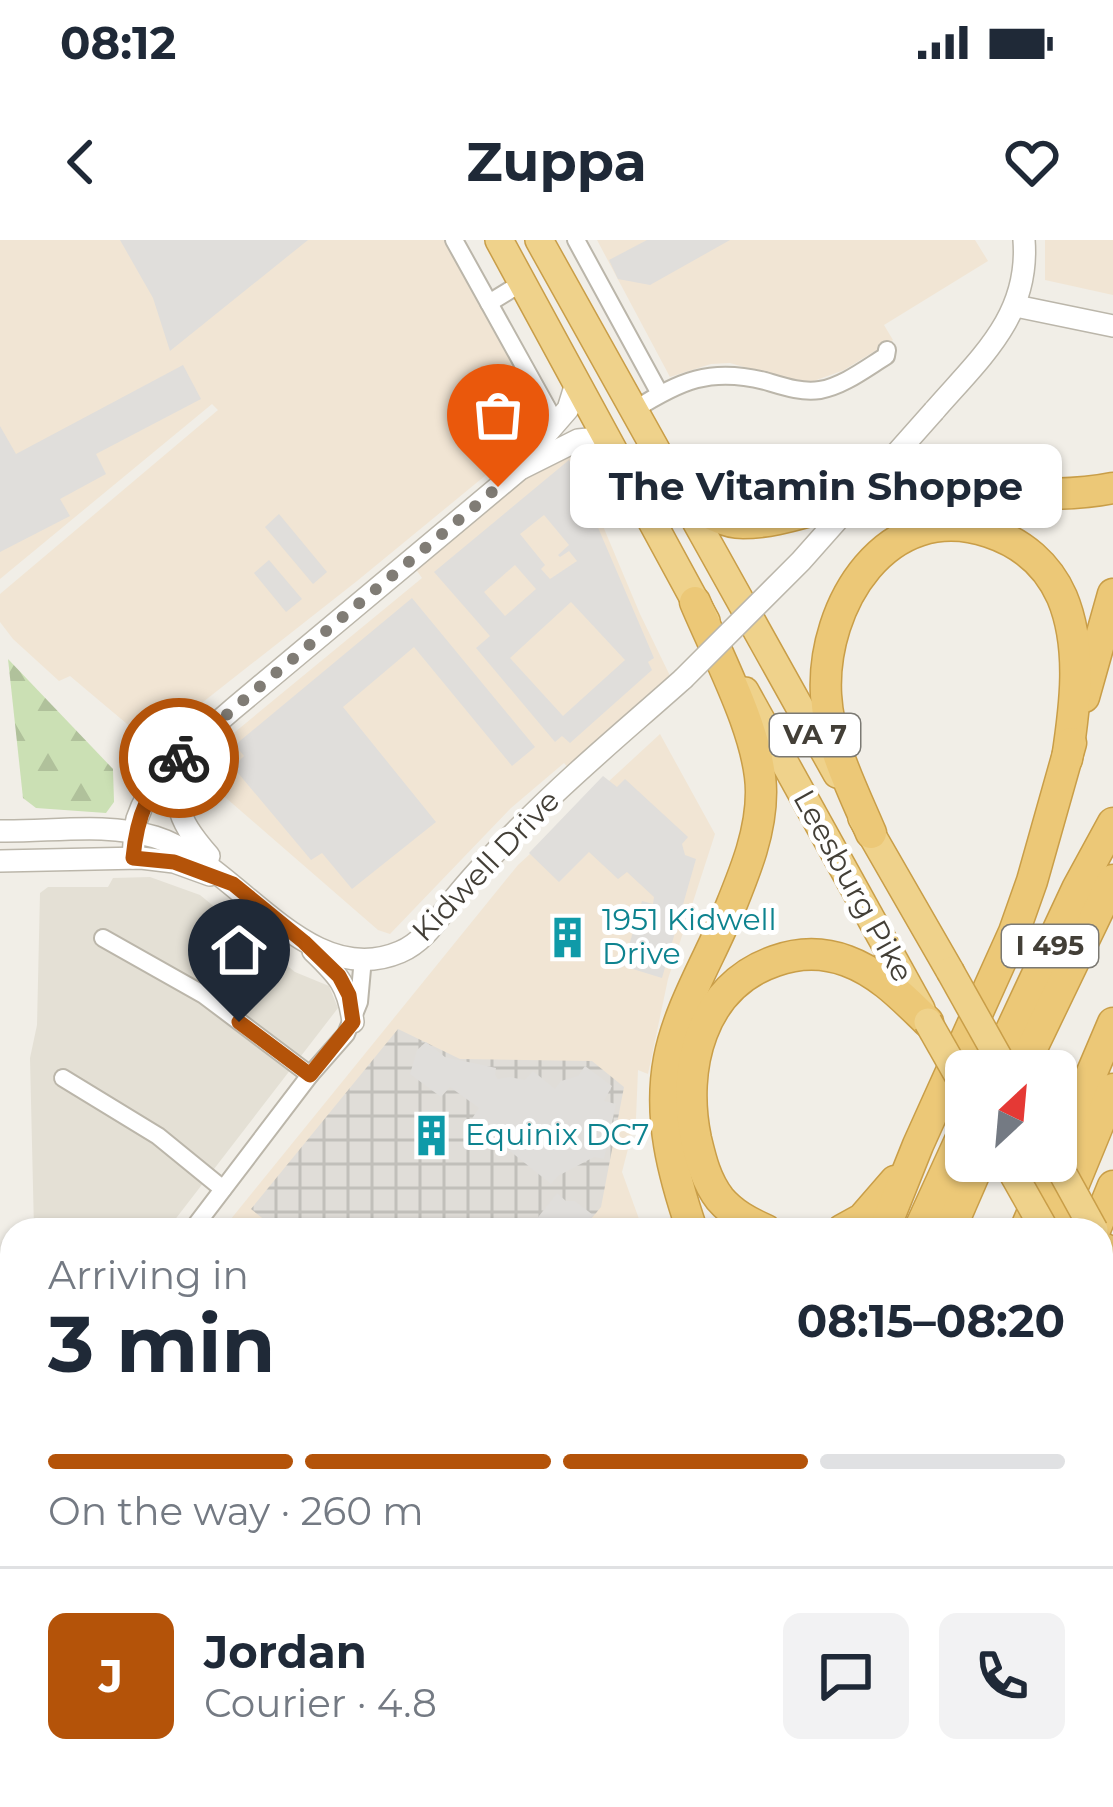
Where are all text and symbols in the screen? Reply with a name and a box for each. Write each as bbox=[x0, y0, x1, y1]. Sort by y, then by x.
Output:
text: 08:12 bbox=[60, 15, 176, 70]
icon: back bbox=[48, 129, 114, 195]
text: Zuppa bbox=[466, 129, 647, 195]
icon: heart bbox=[999, 129, 1065, 195]
pin bbox=[447, 364, 549, 487]
icon: bag bbox=[465, 382, 531, 448]
callout: The Vitamin Shoppe bbox=[570, 445, 1062, 529]
text: The Vitamin Shoppe bbox=[609, 462, 1023, 510]
courier bbox=[119, 698, 239, 818]
road number: VA 7 bbox=[770, 714, 860, 756]
icon: bike bbox=[146, 725, 212, 791]
street label: Kidwell Drive bbox=[404, 782, 567, 949]
street label: Leesburg Pike bbox=[785, 783, 921, 988]
pin bbox=[188, 899, 290, 1022]
place label: 1951 Kidwell Drive bbox=[602, 901, 777, 972]
building icon: 1951 Kidwell Drive bbox=[545, 914, 591, 960]
icon: home bbox=[206, 917, 272, 983]
road number: I 495 bbox=[1002, 925, 1098, 967]
north arrow bbox=[945, 1050, 1077, 1182]
map controls bbox=[945, 1050, 1077, 1182]
building icon: Equinix DC7 bbox=[408, 1112, 454, 1158]
place label: Equinix DC7 bbox=[465, 1116, 649, 1153]
text: Arriving in bbox=[48, 1251, 249, 1299]
text: 08:15–08:20 bbox=[797, 1293, 1065, 1348]
text: 3 min bbox=[48, 1296, 275, 1392]
text: On the way · 260 m bbox=[48, 1487, 424, 1535]
button: chat bbox=[783, 1613, 909, 1739]
button: phone bbox=[939, 1613, 1065, 1739]
text: Jordan bbox=[204, 1624, 367, 1679]
text: J bbox=[99, 1648, 123, 1703]
text: Courier · 4.8 bbox=[204, 1679, 437, 1727]

